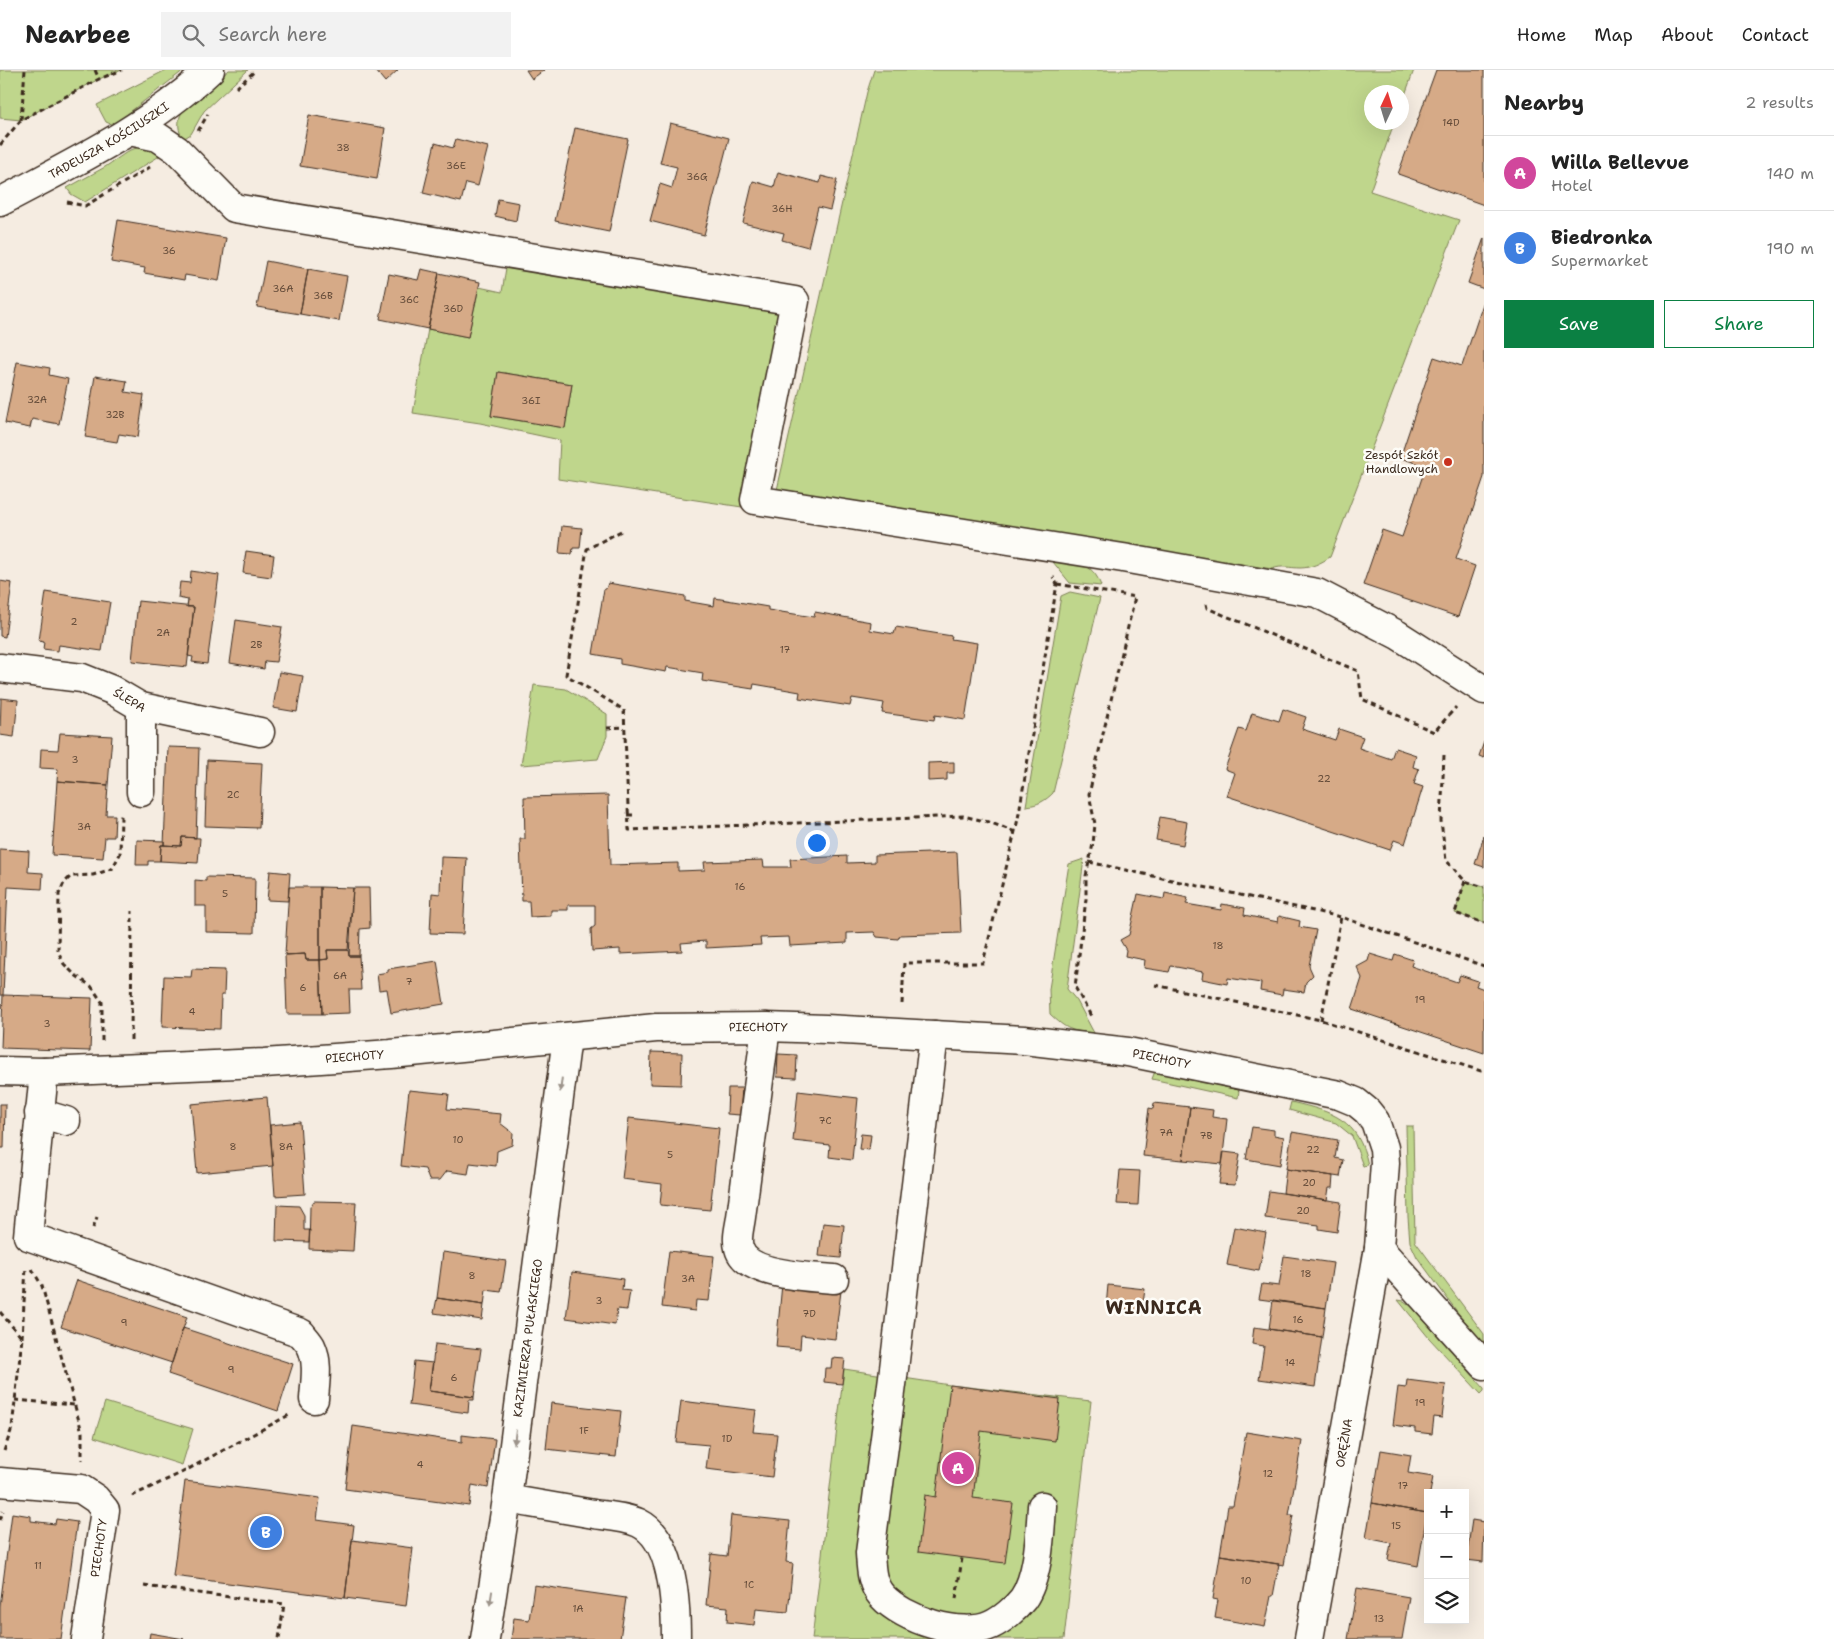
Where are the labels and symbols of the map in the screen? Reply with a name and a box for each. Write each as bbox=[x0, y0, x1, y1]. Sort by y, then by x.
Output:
north arrow bbox=[1364, 85, 1409, 130]
street label: TADEUSZA KOŚCIUSZKI bbox=[46, 98, 173, 183]
house number: 14D bbox=[1442, 116, 1460, 129]
house number: 38 bbox=[336, 141, 350, 154]
house number: 36E bbox=[446, 159, 466, 172]
house number: 36G bbox=[686, 170, 708, 183]
house number: 36H bbox=[771, 202, 793, 215]
house number: 36 bbox=[162, 244, 176, 257]
house number: 36A bbox=[273, 282, 293, 295]
house number: 36B bbox=[313, 289, 333, 302]
house number: 36C bbox=[399, 293, 419, 306]
house number: 36D bbox=[443, 302, 463, 315]
house number: 32A bbox=[27, 393, 47, 406]
house number: 36I bbox=[521, 394, 541, 407]
house number: 32B bbox=[105, 408, 125, 421]
place label: Zespół Szkół Handlowych bbox=[1365, 447, 1439, 477]
marker: Zespół Szkół Handlowych bbox=[1442, 456, 1454, 468]
house number: 2 bbox=[71, 615, 78, 628]
house number: 2A bbox=[156, 626, 170, 639]
house number: 2B bbox=[250, 638, 262, 651]
house number: 17 bbox=[780, 643, 790, 656]
street label: ŚLEPA bbox=[110, 684, 149, 716]
house number: 3 bbox=[72, 753, 79, 766]
house number: 22 bbox=[1317, 772, 1331, 785]
house number: 2C bbox=[227, 788, 239, 801]
house number: 3A bbox=[77, 820, 91, 833]
your location bbox=[804, 830, 830, 856]
house number: 16 bbox=[735, 880, 745, 893]
house number: 5 bbox=[222, 887, 228, 900]
house number: 18 bbox=[1212, 939, 1224, 952]
house number: 6A bbox=[333, 969, 347, 982]
house number: 7 bbox=[406, 975, 413, 988]
house number: 6 bbox=[300, 981, 307, 994]
house number: 19 bbox=[1415, 993, 1425, 1006]
house number: 4 bbox=[189, 1005, 196, 1018]
house number: 3 bbox=[44, 1017, 51, 1030]
street label: PIECHOTY bbox=[729, 1019, 789, 1036]
street label: PIECHOTY bbox=[1131, 1045, 1193, 1073]
street label: PIECHOTY bbox=[325, 1046, 385, 1067]
one-way arrow bbox=[557, 1077, 565, 1093]
house number: 7C bbox=[818, 1114, 832, 1127]
house number: 7A bbox=[1159, 1126, 1173, 1139]
house number: 7B bbox=[1200, 1129, 1213, 1142]
house number: 10 bbox=[453, 1133, 463, 1146]
house number: 8 bbox=[230, 1140, 237, 1153]
house number: 8A bbox=[279, 1140, 293, 1153]
house number: 22 bbox=[1306, 1143, 1320, 1156]
house number: 5 bbox=[667, 1148, 673, 1161]
house number: 20 bbox=[1302, 1176, 1316, 1189]
house number: 20 bbox=[1296, 1204, 1310, 1217]
street label: KAZIMIERZA PUŁASKIEGO bbox=[510, 1258, 546, 1418]
house number: 18 bbox=[1300, 1267, 1312, 1280]
house number: 8 bbox=[469, 1269, 476, 1282]
house number: 3A bbox=[681, 1272, 695, 1285]
house number: 3 bbox=[596, 1294, 603, 1307]
district label: WINNICA bbox=[1105, 1296, 1203, 1320]
house number: 7D bbox=[802, 1307, 816, 1320]
house number: 16 bbox=[1293, 1313, 1303, 1326]
house number: 9 bbox=[121, 1316, 128, 1329]
house number: 14 bbox=[1285, 1356, 1295, 1369]
house number: 9 bbox=[228, 1363, 235, 1376]
house number: 6 bbox=[451, 1371, 458, 1384]
house number: 19 bbox=[1415, 1396, 1425, 1409]
street label: ORĘŻNA bbox=[1332, 1417, 1356, 1469]
house number: 1F bbox=[579, 1424, 589, 1437]
one-way arrow bbox=[511, 1429, 519, 1445]
house number: 1D bbox=[722, 1432, 733, 1445]
pin: A bbox=[942, 1449, 974, 1487]
house number: 4 bbox=[417, 1458, 424, 1471]
house number: 12 bbox=[1263, 1467, 1273, 1480]
house number: 17 bbox=[1398, 1479, 1408, 1492]
pin: B bbox=[250, 1513, 282, 1551]
street label: PIECHOTY bbox=[87, 1517, 111, 1578]
house number: 15 bbox=[1391, 1519, 1401, 1532]
house number: 11 bbox=[34, 1559, 42, 1572]
house number: 10 bbox=[1241, 1574, 1251, 1587]
house number: 1C bbox=[744, 1578, 754, 1591]
one-way arrow bbox=[487, 1590, 495, 1606]
house number: 1A bbox=[572, 1602, 584, 1615]
house number: 13 bbox=[1374, 1612, 1384, 1625]

